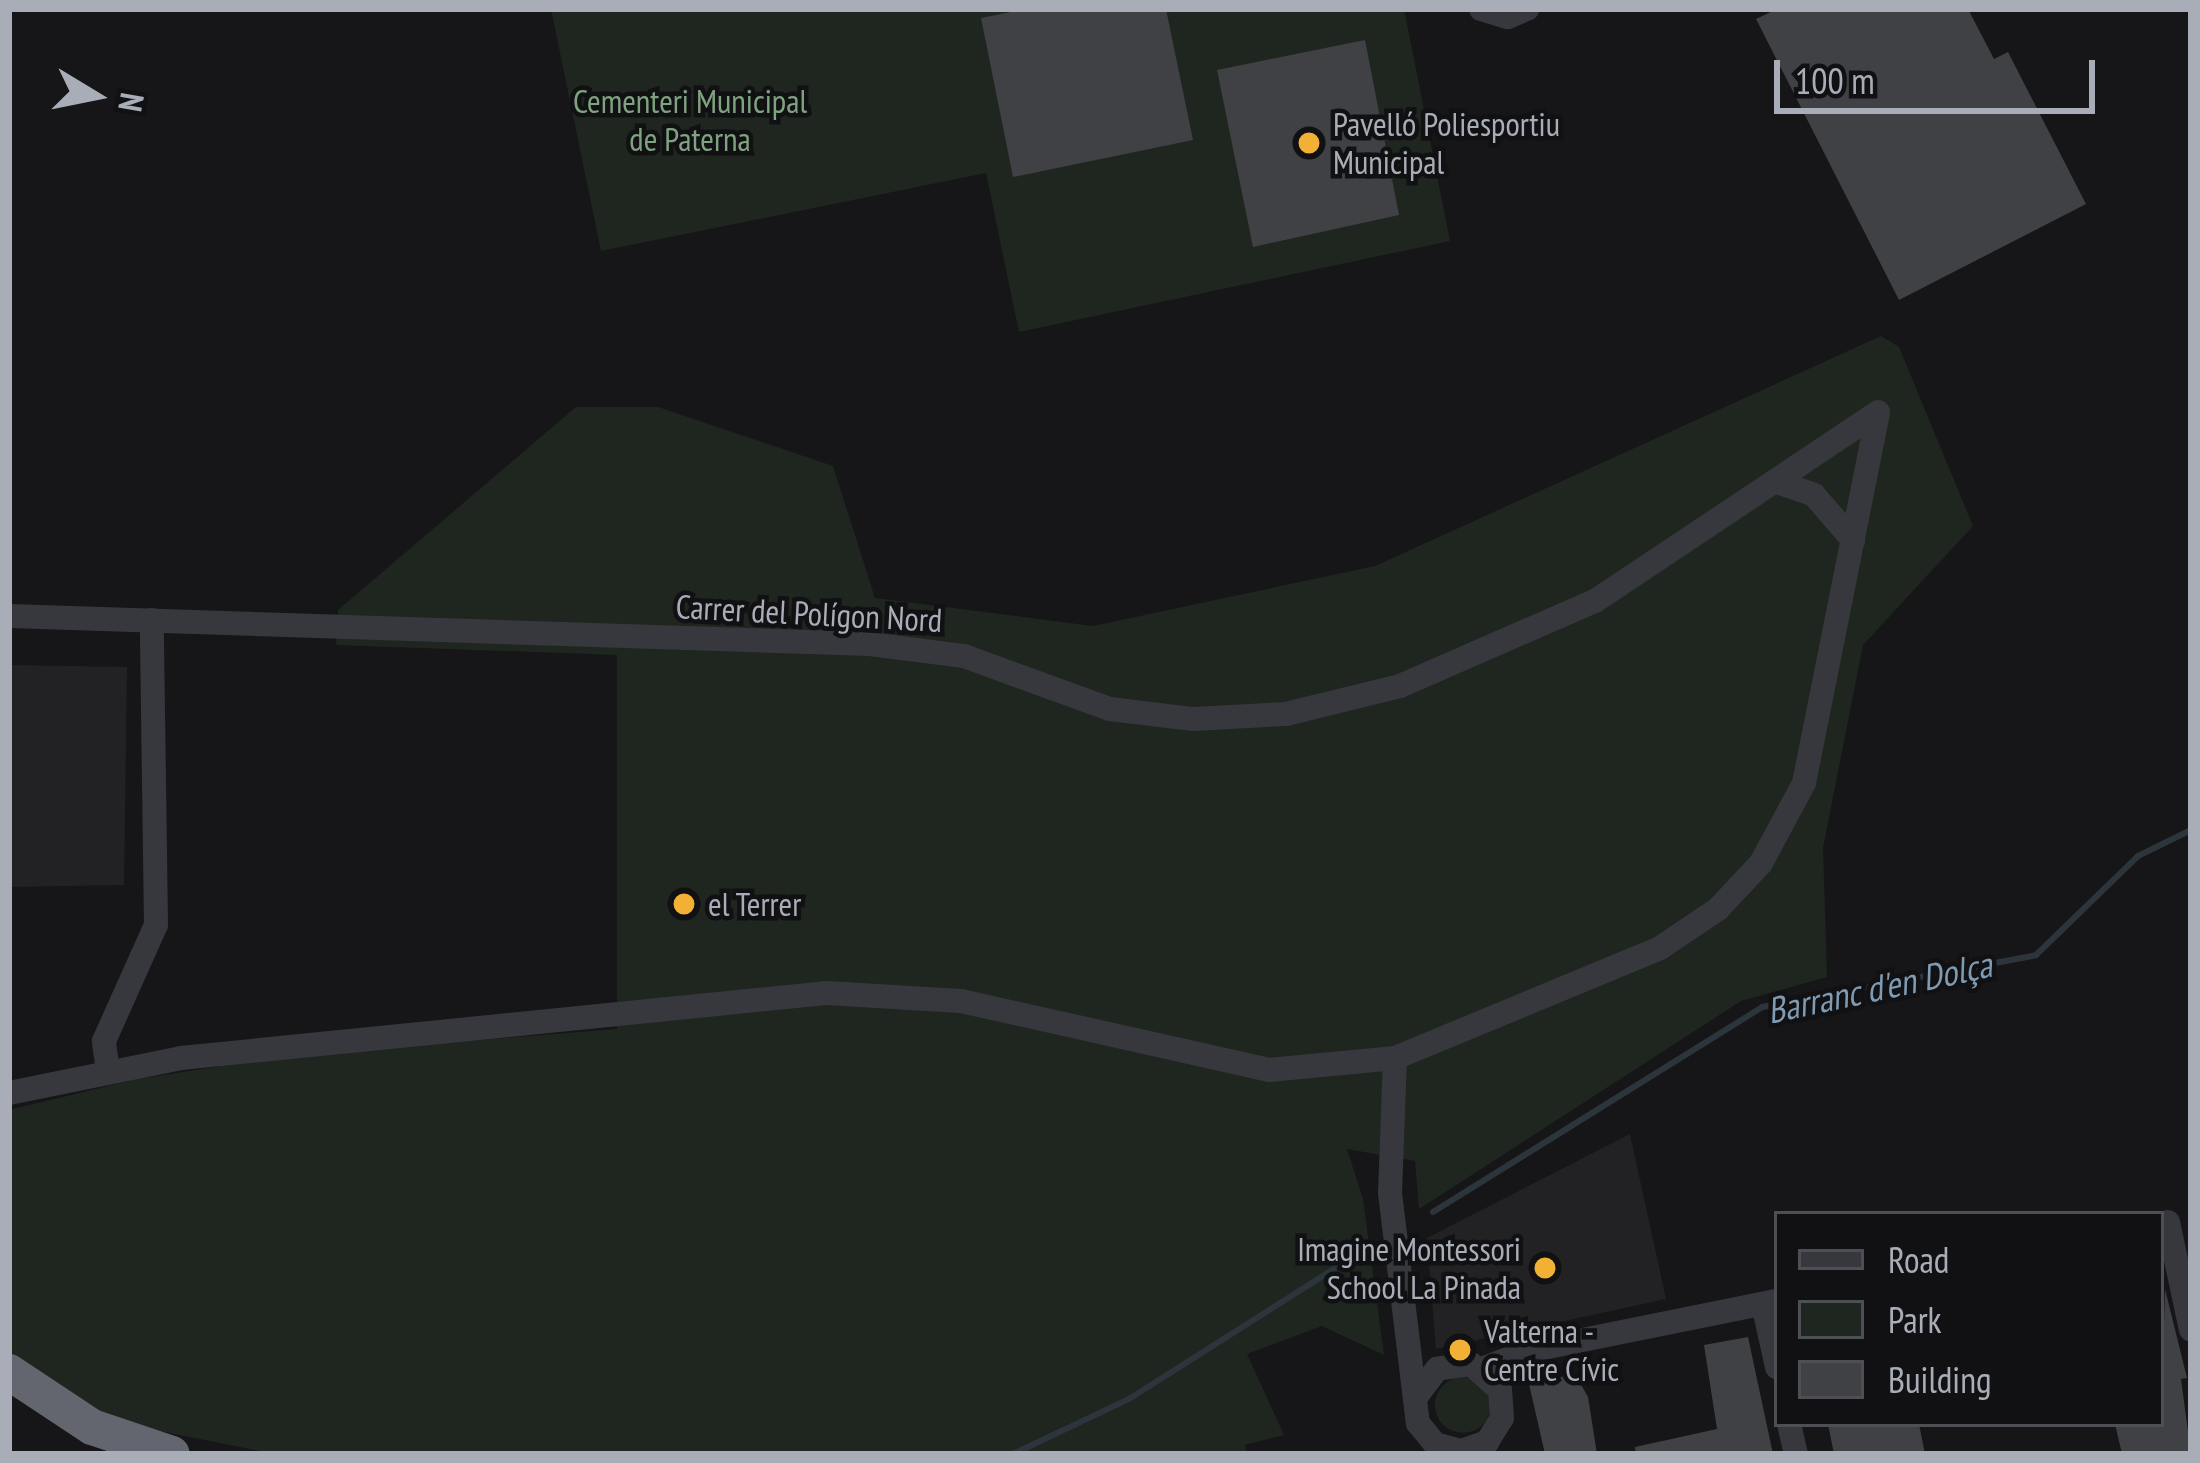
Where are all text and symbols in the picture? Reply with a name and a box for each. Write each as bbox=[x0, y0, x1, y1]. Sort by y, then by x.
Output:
north arrow bbox=[36, 36, 156, 156]
scale bar bbox=[1780, 36, 2101, 110]
text: 100 m bbox=[1795, 57, 1875, 104]
park label: Cementeri Municipal de Paterna bbox=[573, 81, 807, 159]
text: N bbox=[109, 90, 155, 115]
place label: Pavelló Poliesportiu Municipal bbox=[1333, 104, 1560, 182]
marker: Pavelló Poliesportiu Municipal bbox=[1296, 130, 1322, 156]
street label: Carrer del Polígon Nord bbox=[675, 586, 943, 640]
place label: el Terrer bbox=[708, 884, 802, 924]
marker: el Terrer bbox=[671, 891, 697, 917]
water label: Barranc d'en Dolça bbox=[1762, 942, 1996, 1032]
legend bbox=[1774, 1211, 2164, 1427]
place label: Imagine Montessori School La Pinada bbox=[1297, 1229, 1521, 1307]
text: Road bbox=[1888, 1236, 1949, 1283]
marker: Imagine Montessori School La Pinada bbox=[1532, 1255, 1558, 1281]
text: Park bbox=[1888, 1296, 1942, 1343]
place label: Valterna - Centre Cívic bbox=[1484, 1311, 1619, 1389]
marker: Valterna - Centre Cívic bbox=[1447, 1337, 1473, 1363]
text: Building bbox=[1888, 1356, 1992, 1403]

